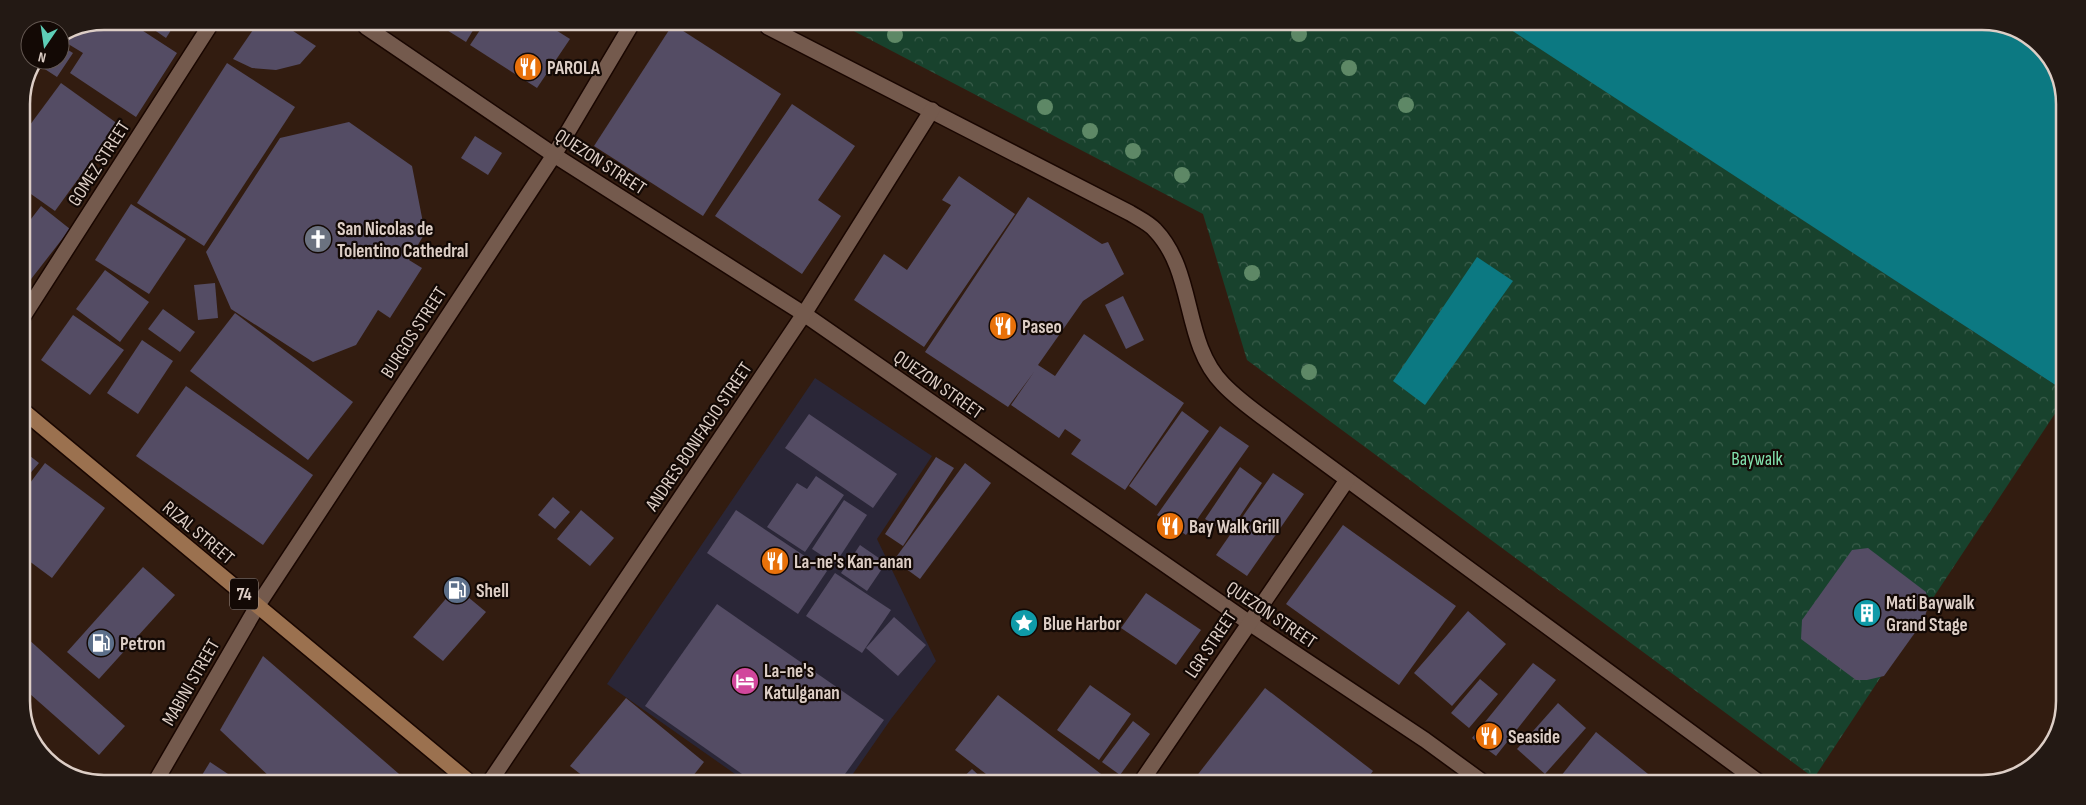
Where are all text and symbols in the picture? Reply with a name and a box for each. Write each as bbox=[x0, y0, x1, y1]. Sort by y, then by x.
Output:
north arrow bbox=[20, 20, 70, 70]
text: N bbox=[37, 48, 48, 66]
restaurant icon: PAROLA bbox=[513, 52, 543, 82]
place label: PAROLA bbox=[547, 57, 601, 80]
street label: GOMEZ STREET bbox=[63, 117, 135, 211]
street label: QUEZON STREET bbox=[550, 124, 650, 200]
place label: San Nicolas de Tolentino Cathedral bbox=[337, 218, 468, 263]
church icon: San Nicolas de Tolentino Cathedral bbox=[303, 224, 333, 254]
street label: BURGOS STREET bbox=[376, 283, 452, 383]
restaurant icon: Paseo bbox=[988, 311, 1018, 341]
place label: Paseo bbox=[1022, 316, 1062, 339]
street label: QUEZON STREET bbox=[889, 346, 988, 425]
street label: ANDRES BONIFACIO STREET bbox=[640, 358, 758, 517]
park label: Baywalk bbox=[1731, 448, 1784, 471]
street label: RIZAL STREET bbox=[157, 497, 239, 570]
restaurant icon: Bay Walk Grill bbox=[1155, 511, 1185, 541]
place label: Bay Walk Grill bbox=[1189, 516, 1279, 539]
restaurant icon: La-ne's Kan-anan bbox=[760, 546, 790, 576]
place label: La-ne's Kan-anan bbox=[794, 551, 912, 574]
fuel station icon: Shell bbox=[442, 575, 472, 605]
street label: QUEZON STREET bbox=[1222, 577, 1321, 654]
road number: 74 bbox=[230, 578, 258, 610]
place label: Shell bbox=[476, 580, 509, 603]
place label: Mati Baywalk Grand Stage bbox=[1886, 592, 1975, 637]
building icon: Mati Baywalk Grand Stage bbox=[1852, 598, 1882, 628]
street label: LGR STREET bbox=[1180, 607, 1242, 683]
place icon: Blue Harbor bbox=[1009, 608, 1039, 638]
place label: Blue Harbor bbox=[1043, 613, 1122, 636]
fuel station icon: Petron bbox=[86, 628, 116, 658]
place label: Petron bbox=[120, 633, 165, 656]
street label: MABINI STREET bbox=[157, 635, 225, 730]
place label: La-ne's Katulganan bbox=[764, 660, 840, 705]
hotel icon: La-ne's Katulganan bbox=[730, 666, 760, 696]
restaurant icon: Seaside bbox=[1474, 721, 1504, 751]
place label: Seaside bbox=[1508, 726, 1560, 749]

